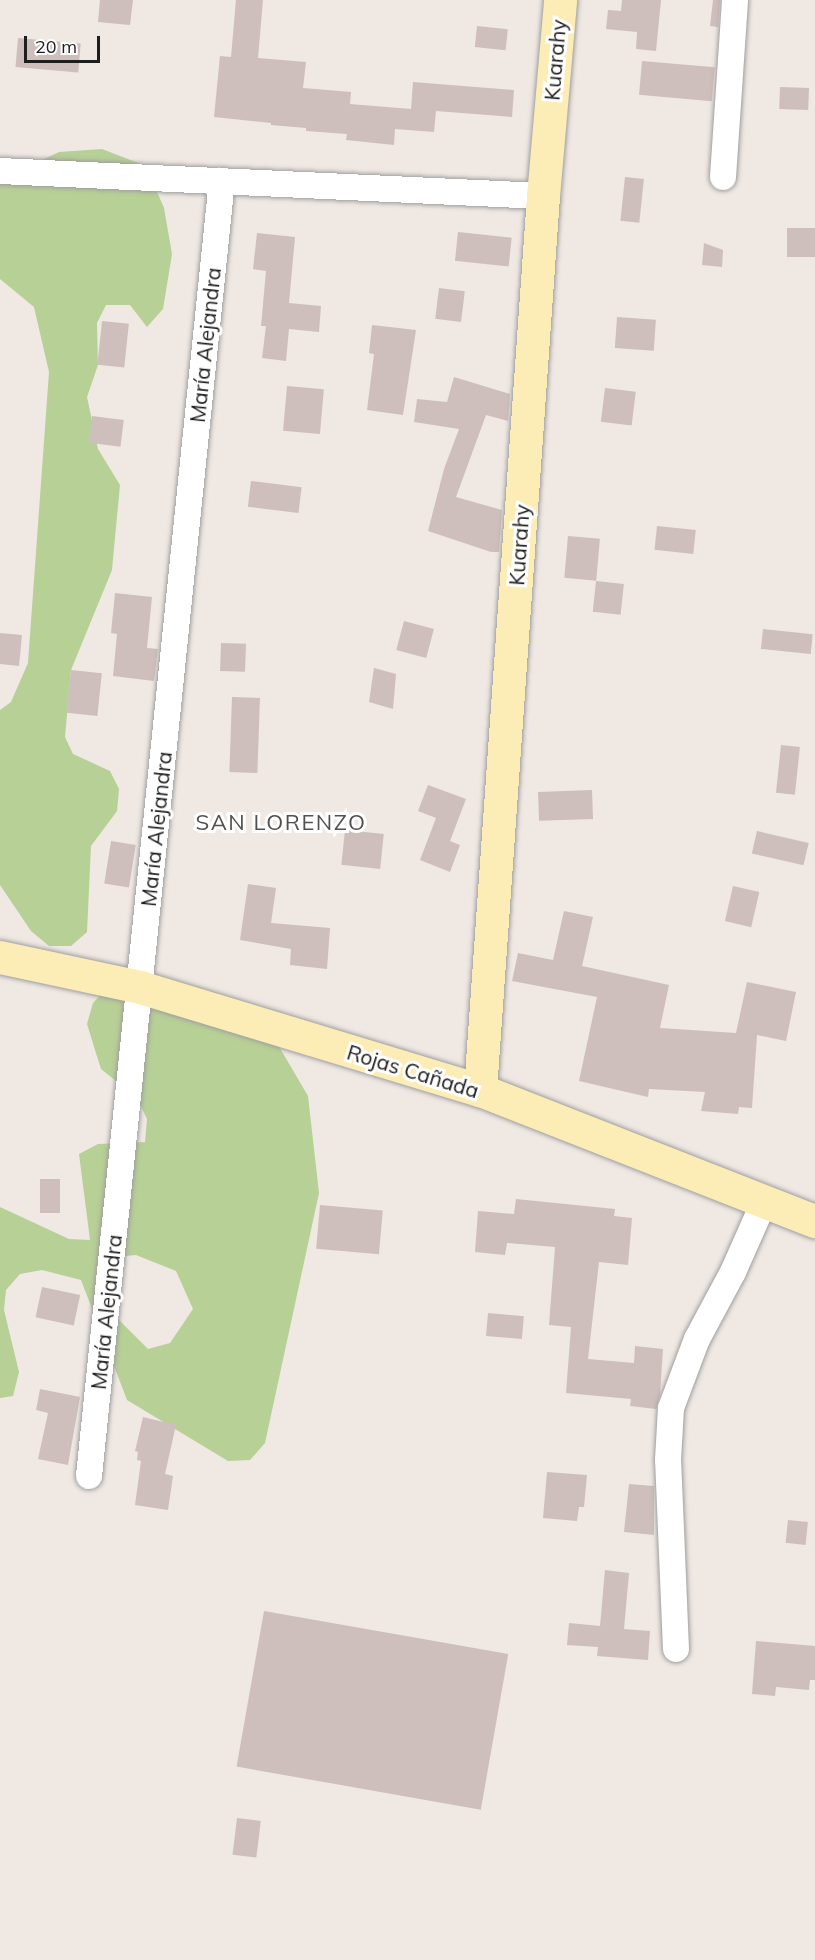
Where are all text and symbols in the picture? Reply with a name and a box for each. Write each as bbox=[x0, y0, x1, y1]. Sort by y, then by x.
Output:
street label: Kuarahy bbox=[539, 18, 571, 102]
scale bar bbox=[27, 24, 104, 62]
text: 20 m bbox=[35, 35, 77, 58]
street label: María Alejandra bbox=[184, 266, 226, 424]
street label: Kuarahy bbox=[504, 504, 534, 586]
street label: María Alejandra bbox=[135, 750, 177, 908]
district label: SAN LORENZO bbox=[195, 810, 367, 836]
street label: Rojas Cañada bbox=[344, 1039, 482, 1103]
street label: María Alejandra bbox=[85, 1233, 127, 1391]

